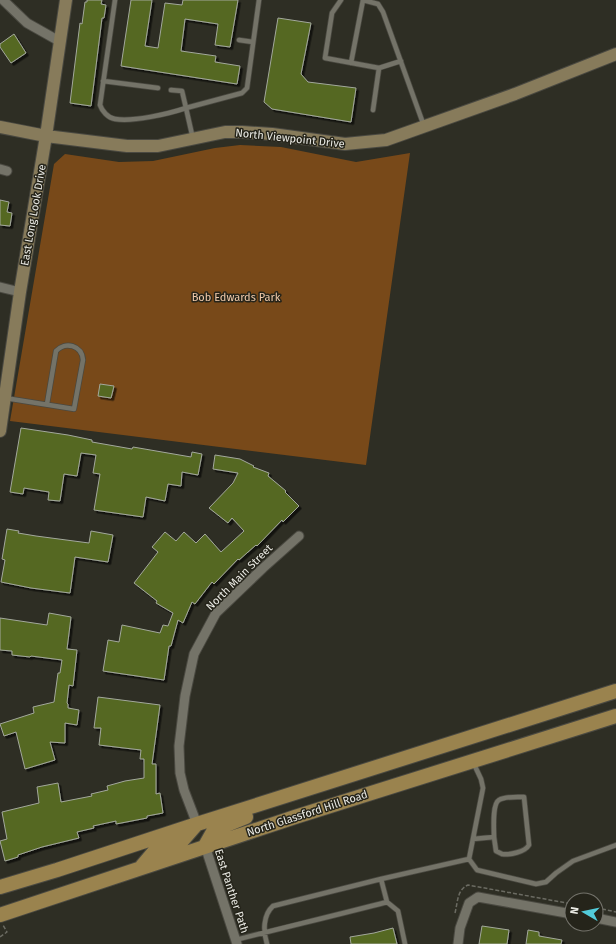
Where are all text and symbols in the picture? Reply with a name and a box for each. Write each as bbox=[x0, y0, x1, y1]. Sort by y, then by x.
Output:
street label: North Viewpoint Drive bbox=[235, 126, 345, 151]
street label: East Long Look Drive bbox=[18, 163, 49, 267]
park label: Bob Edwards Park bbox=[192, 291, 281, 304]
street label: North Main Street bbox=[204, 542, 275, 613]
street label: North Glassford Hill Road bbox=[245, 788, 369, 839]
street label: East Panther Path bbox=[212, 847, 251, 935]
north arrow bbox=[564, 892, 604, 932]
text: N bbox=[568, 906, 582, 915]

